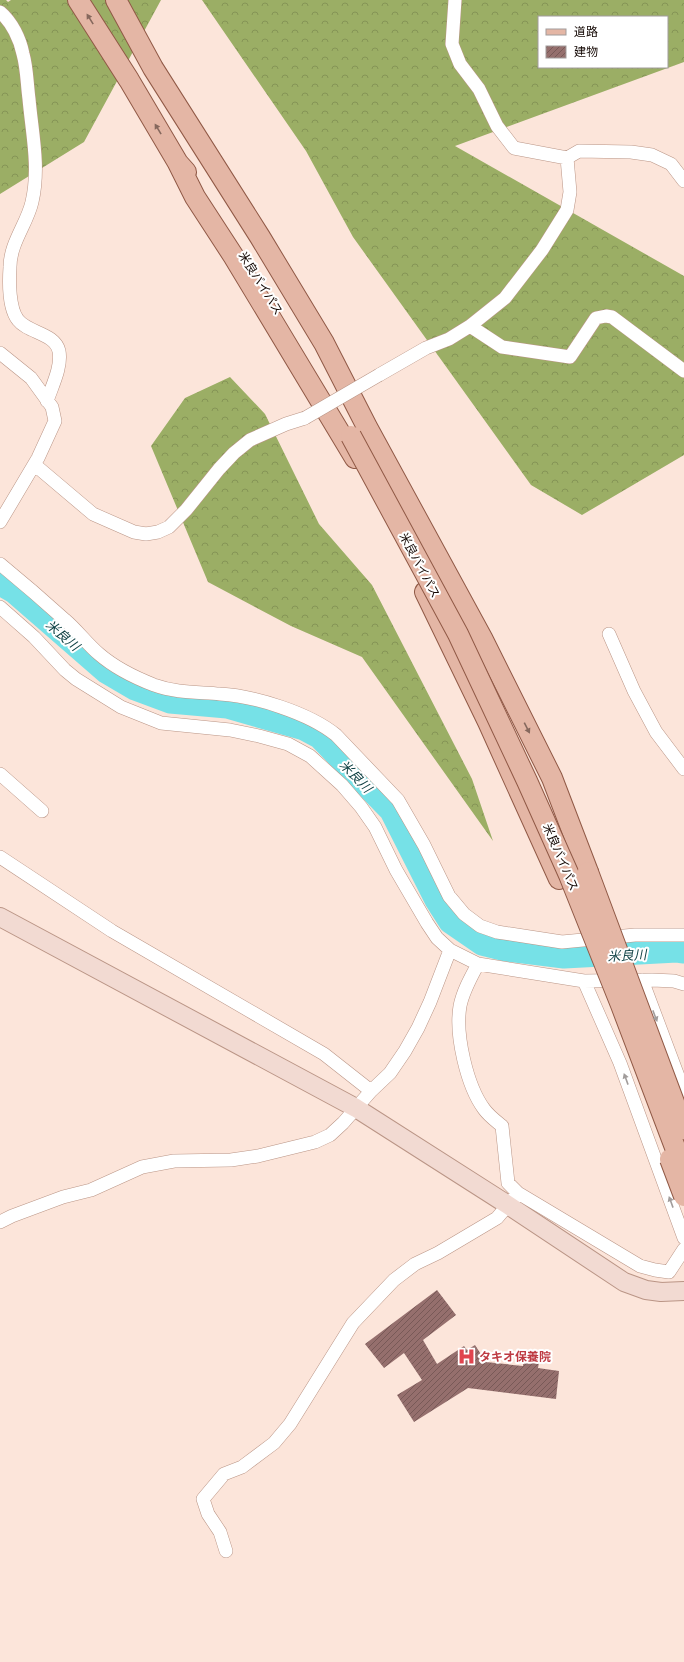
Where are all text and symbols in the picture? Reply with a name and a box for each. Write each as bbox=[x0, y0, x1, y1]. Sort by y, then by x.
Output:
one-way arrow bbox=[86, 14, 94, 24]
legend bbox=[538, 16, 668, 68]
text: 道路 bbox=[574, 24, 598, 39]
text: 建物 bbox=[574, 44, 598, 59]
one-way arrow bbox=[154, 124, 162, 134]
street label: 米良バイパス bbox=[236, 249, 286, 317]
street label: 米良バイパス bbox=[397, 530, 443, 600]
water label: 米良川 bbox=[43, 616, 84, 655]
one-way arrow bbox=[524, 722, 530, 734]
water label: 米良川 bbox=[337, 756, 377, 797]
street label: 米良バイパス bbox=[540, 821, 582, 893]
water label: 米良川 bbox=[607, 946, 649, 964]
one-way arrow bbox=[653, 1011, 659, 1023]
one-way arrow bbox=[623, 1073, 629, 1085]
one-way arrow bbox=[667, 1195, 673, 1207]
hospital icon: タキオ保養院 bbox=[456, 1346, 476, 1366]
place label: タキオ保養院 bbox=[479, 1349, 551, 1364]

